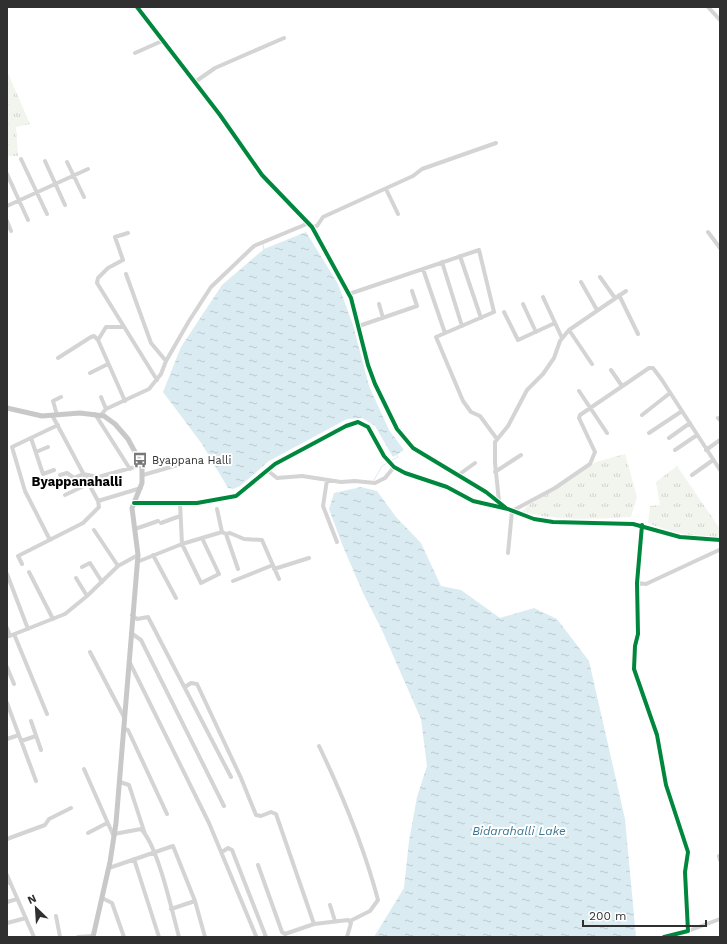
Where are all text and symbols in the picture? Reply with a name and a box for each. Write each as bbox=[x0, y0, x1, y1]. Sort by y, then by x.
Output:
bus stop icon: Byappana Halli bbox=[131, 451, 149, 469]
place label: Byappana Halli bbox=[152, 454, 231, 467]
district label: Byappanahalli bbox=[32, 474, 123, 489]
water label: Bidarahalli Lake bbox=[472, 824, 566, 838]
north arrow bbox=[16, 888, 56, 928]
text: N bbox=[26, 892, 38, 907]
scale bar bbox=[583, 902, 706, 928]
text: 200 m bbox=[589, 909, 626, 923]

